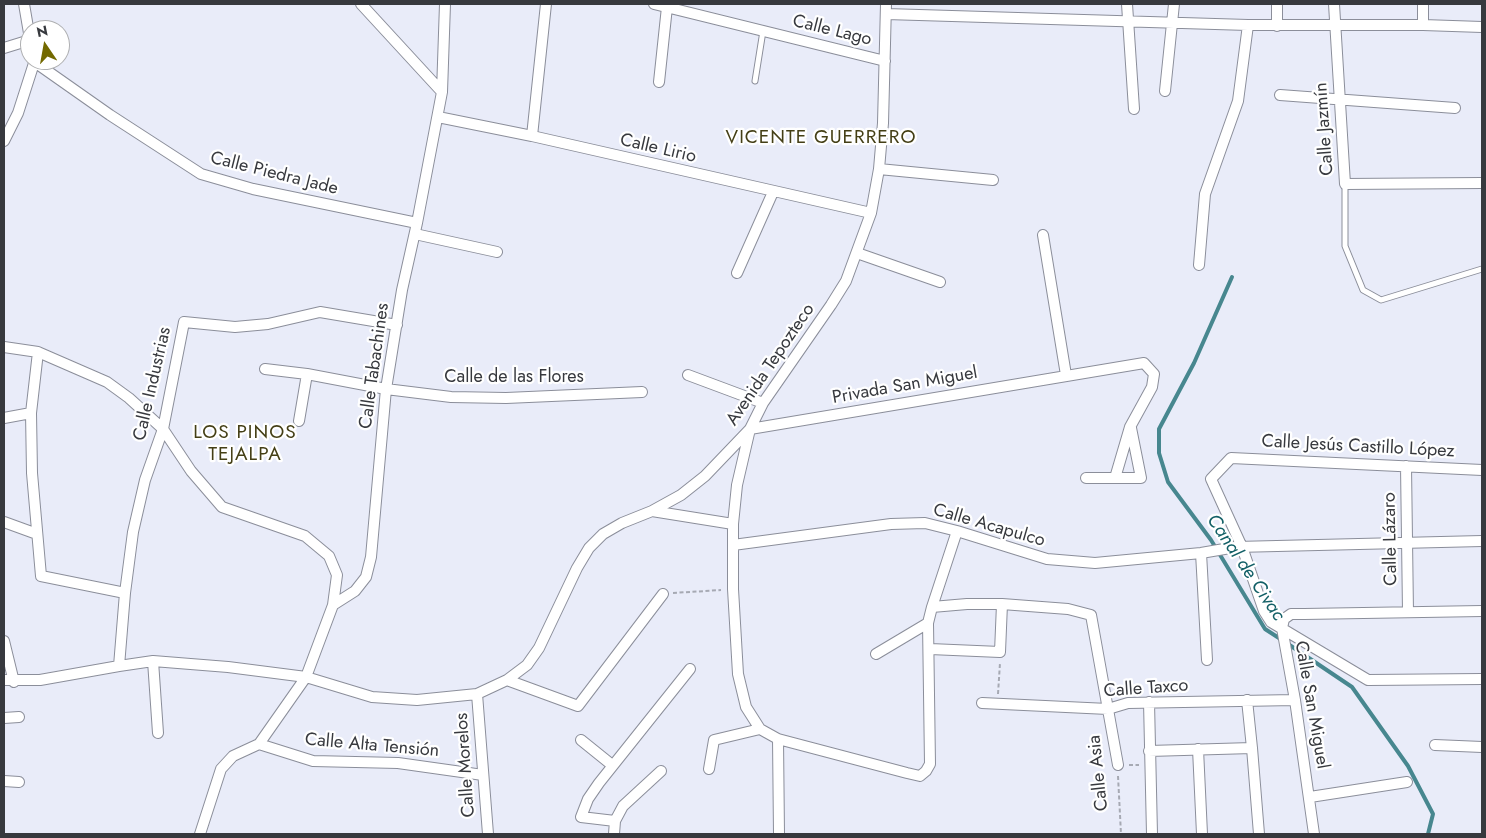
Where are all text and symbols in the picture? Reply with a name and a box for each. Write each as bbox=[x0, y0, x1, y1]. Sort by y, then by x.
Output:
street label: Calle Lago bbox=[790, 11, 874, 51]
north arrow bbox=[20, 20, 70, 70]
text: N bbox=[35, 20, 50, 42]
street label: Calle Jazmín bbox=[1311, 82, 1339, 176]
district label: VICENTE GUERRERO bbox=[724, 127, 918, 149]
street label: Calle Lirio bbox=[618, 130, 698, 168]
street label: Calle Piedra Jade bbox=[208, 148, 340, 200]
street label: Avenida Tepozteco bbox=[722, 300, 820, 430]
street label: Calle Tabachines bbox=[355, 302, 395, 430]
street label: Calle Industrias bbox=[129, 325, 177, 443]
street label: Privada San Miguel bbox=[831, 363, 979, 409]
street label: Calle de las Flores bbox=[444, 367, 584, 389]
district label: LOS PINOS TEJALPA bbox=[192, 422, 298, 466]
street label: Calle Jesús Castillo López bbox=[1261, 431, 1455, 463]
street label: Calle Lázaro bbox=[1379, 492, 1403, 586]
street label: Calle Acapulco bbox=[931, 500, 1047, 552]
water label: Canal de Civac bbox=[1201, 510, 1289, 626]
street label: Calle San Miguel bbox=[1289, 639, 1333, 771]
street label: Calle Taxco bbox=[1103, 675, 1189, 703]
street label: Calle Morelos bbox=[452, 712, 480, 818]
street label: Calle Alta Tensión bbox=[304, 729, 440, 763]
street label: Calle Asia bbox=[1084, 734, 1114, 812]

